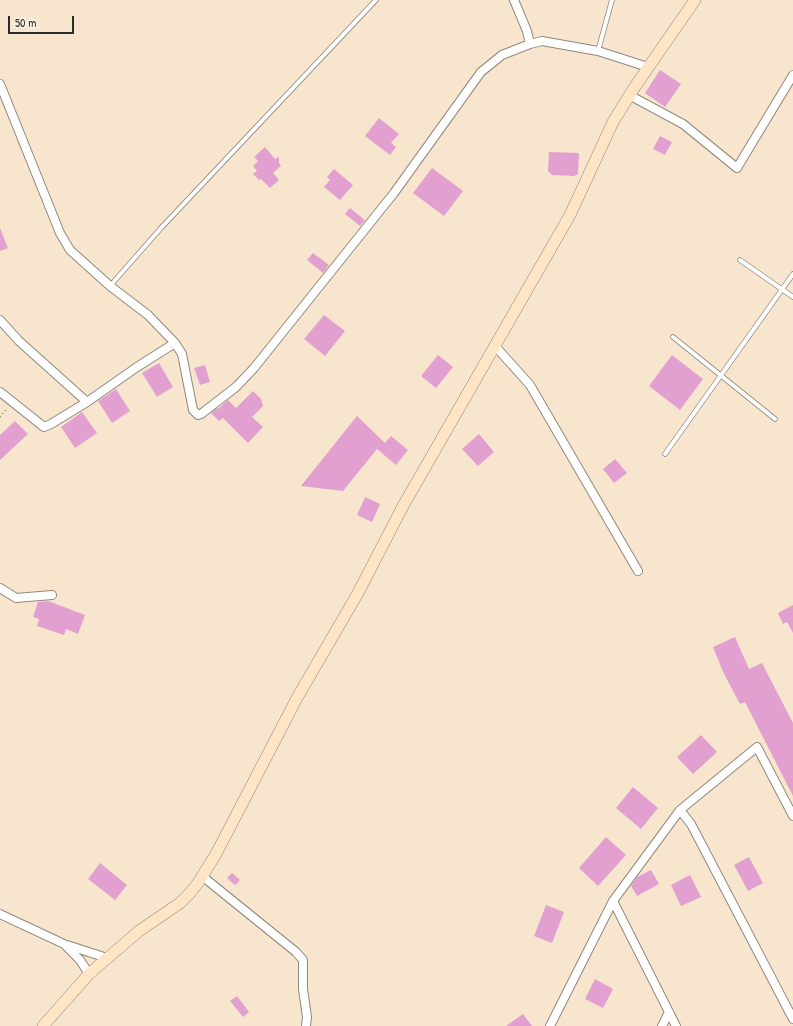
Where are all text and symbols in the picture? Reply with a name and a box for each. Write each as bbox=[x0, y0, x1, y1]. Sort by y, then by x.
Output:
scale bar bbox=[10, 8, 76, 34]
text: 50 m bbox=[15, 14, 36, 31]

